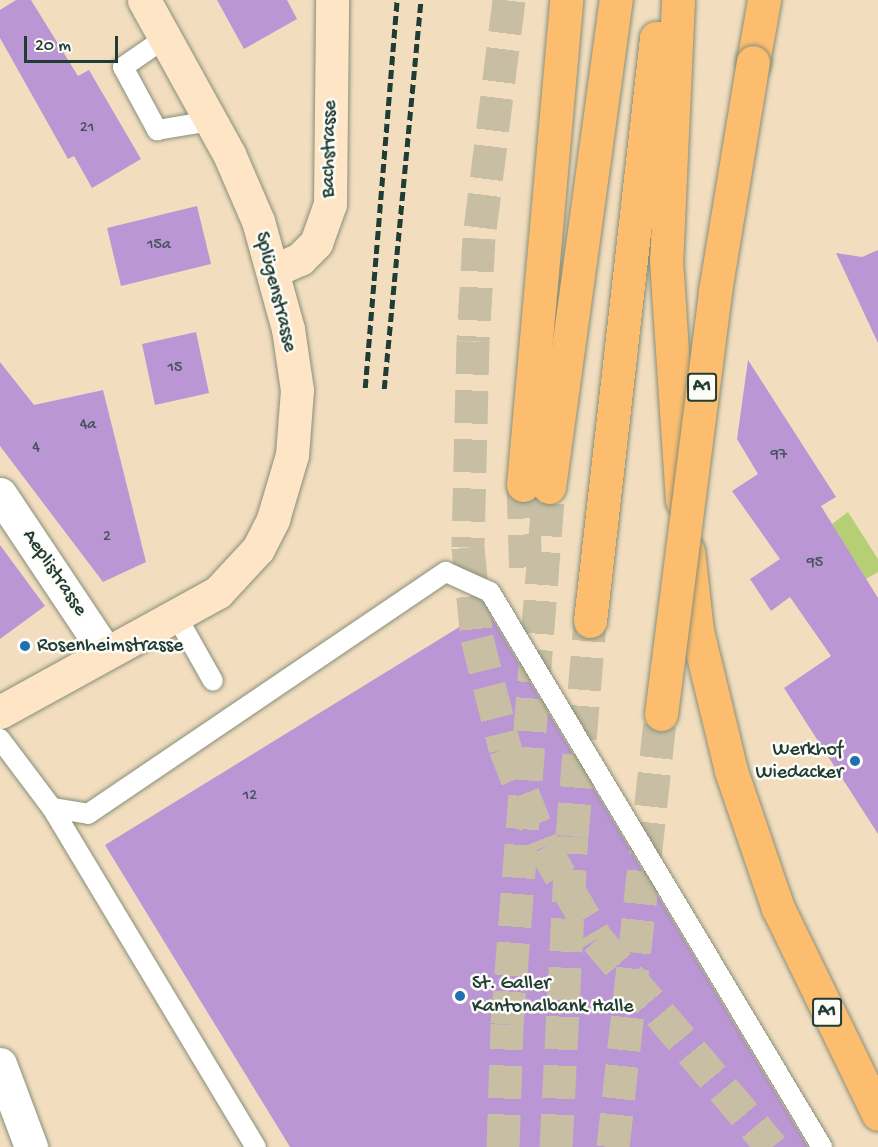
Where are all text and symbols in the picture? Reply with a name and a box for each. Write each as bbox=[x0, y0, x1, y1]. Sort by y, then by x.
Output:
scale bar bbox=[27, 24, 122, 62]
text: 20 m bbox=[35, 36, 71, 57]
street label: Bachstrasse bbox=[317, 100, 343, 198]
house number: 21 bbox=[80, 119, 94, 139]
street label: Splügenstrasse bbox=[248, 229, 302, 355]
house number: 15a bbox=[147, 236, 171, 256]
house number: 15 bbox=[168, 359, 182, 379]
road number: A1 bbox=[687, 372, 717, 402]
house number: 4a bbox=[80, 416, 96, 436]
house number: 4 bbox=[32, 439, 40, 459]
house number: 97 bbox=[771, 446, 787, 466]
street label: Aeplistrasse bbox=[16, 525, 92, 621]
house number: 2 bbox=[103, 528, 111, 548]
house number: 95 bbox=[807, 554, 823, 574]
place label: Rosenheimstrasse bbox=[37, 634, 183, 658]
marker: Rosenheimstrasse bbox=[18, 639, 32, 653]
place label: Werkhof Wiedacker bbox=[755, 738, 843, 785]
marker: Werkhof Wiedacker bbox=[848, 754, 862, 768]
house number: 12 bbox=[243, 787, 257, 807]
place label: St. Galler Kantonalbank Halle bbox=[472, 972, 634, 1019]
marker: St. Galler Kantonalbank Halle bbox=[453, 989, 467, 1003]
road number: A1 bbox=[812, 997, 842, 1027]

